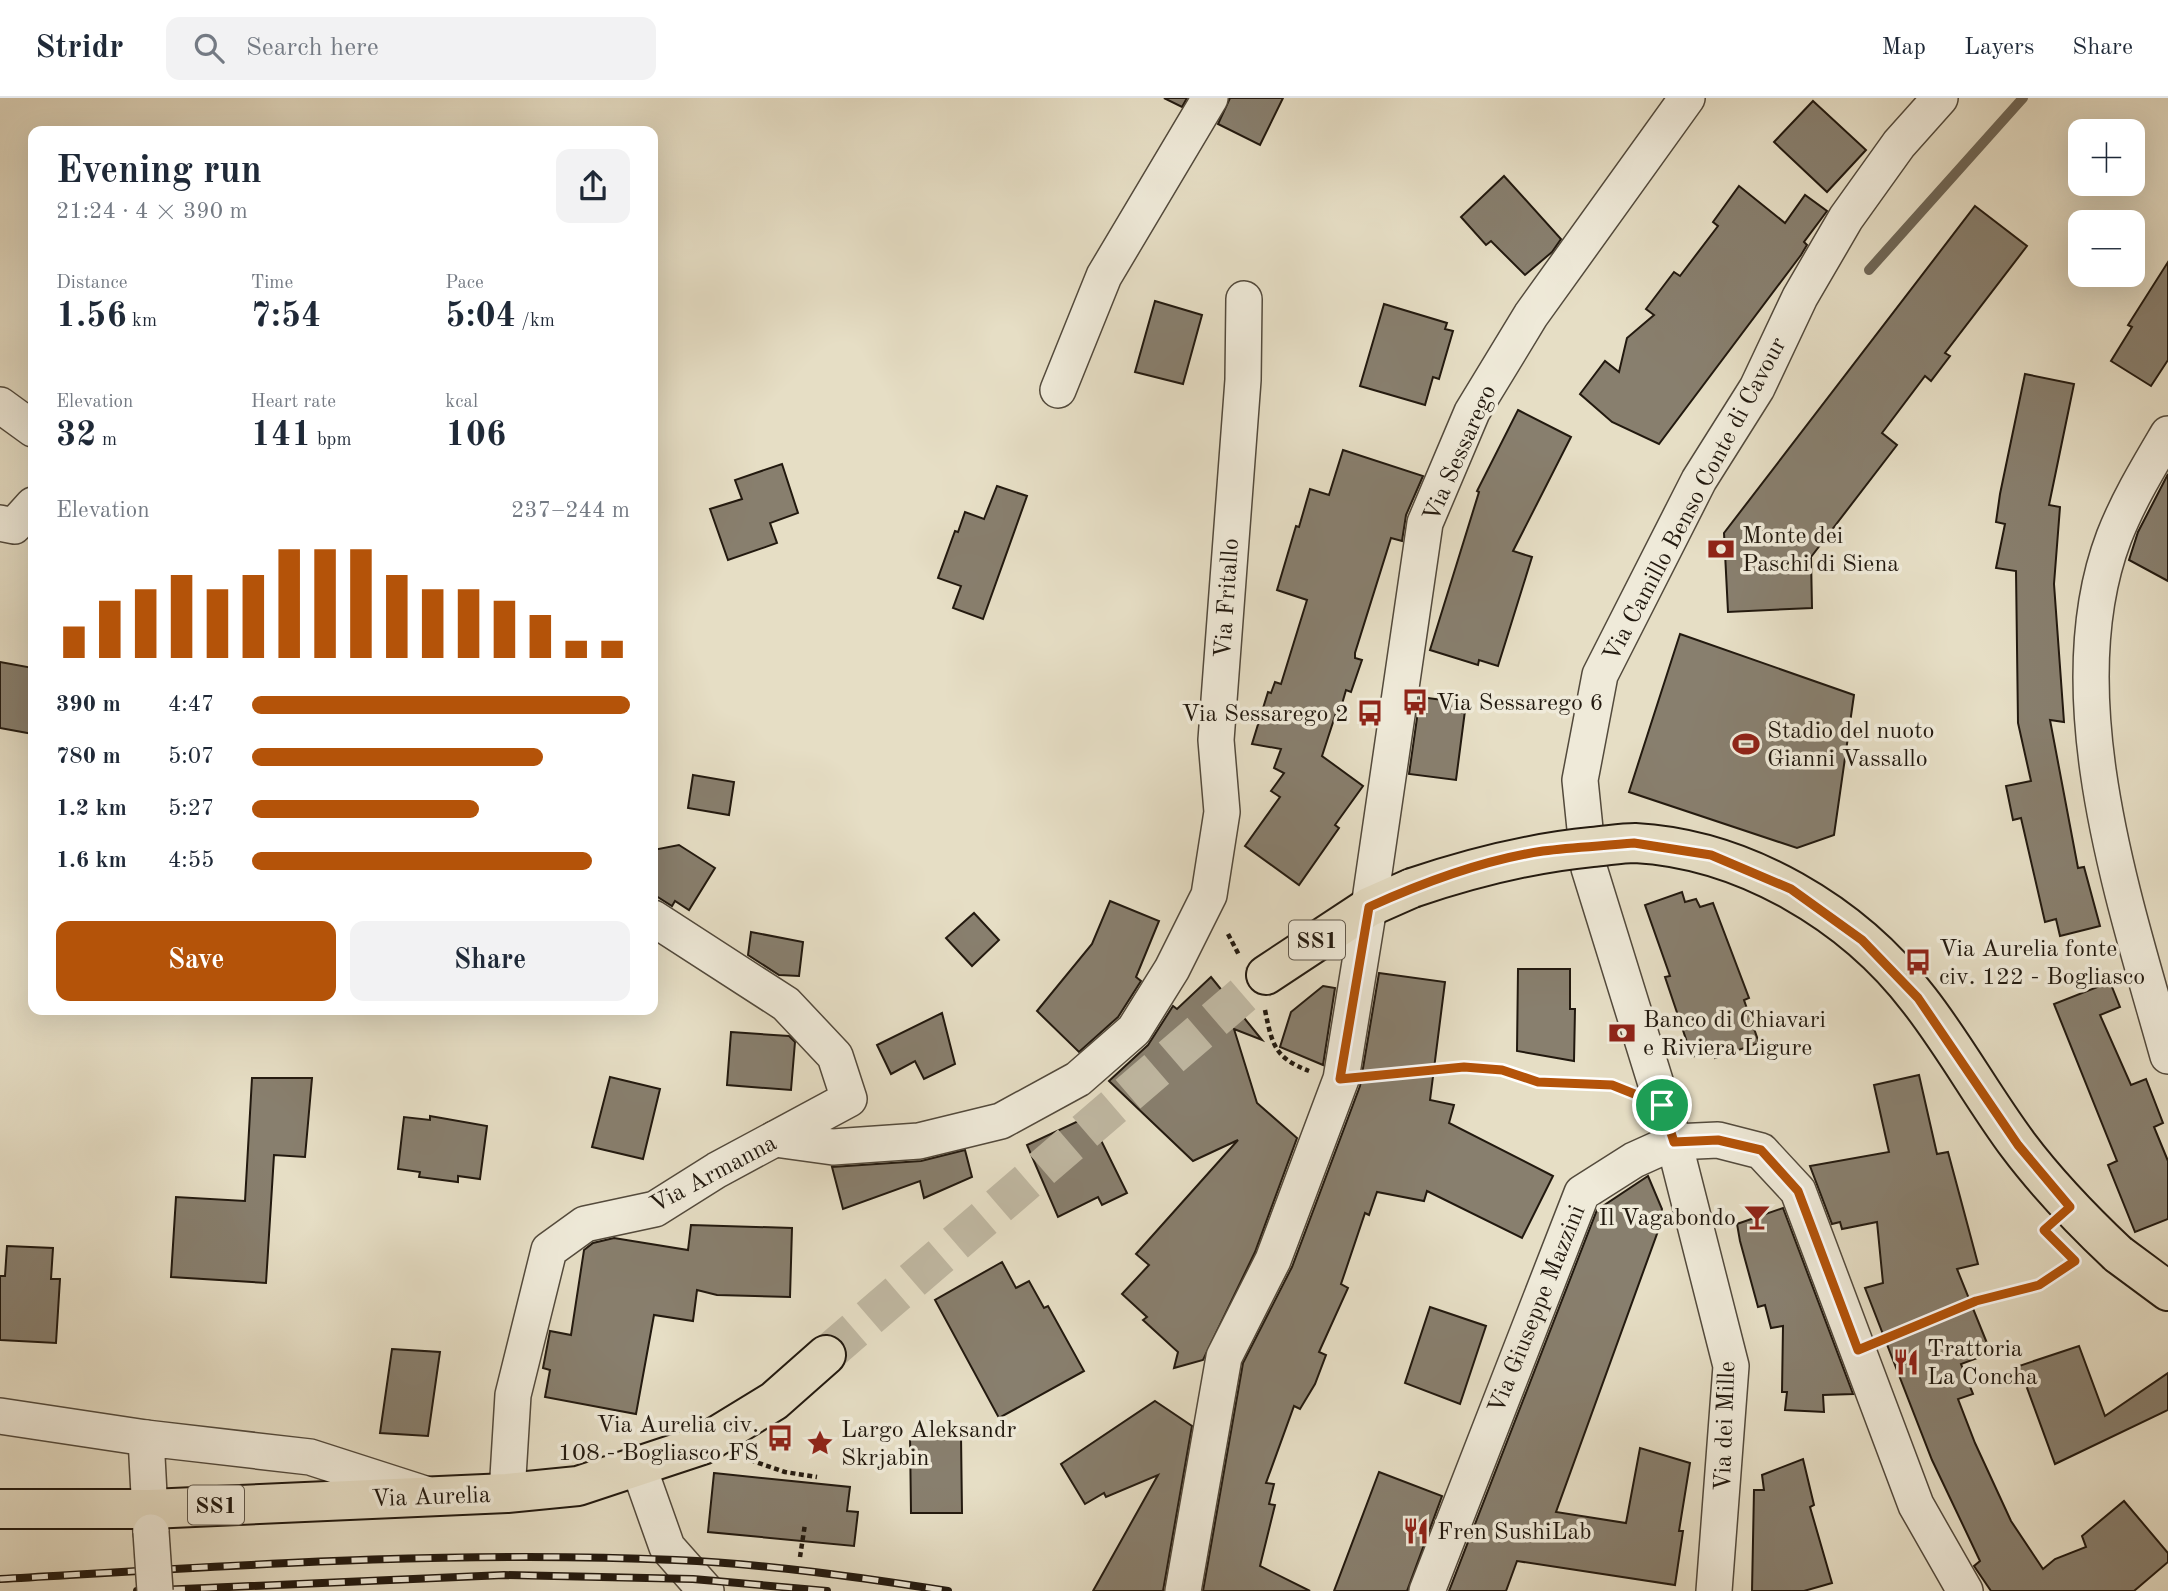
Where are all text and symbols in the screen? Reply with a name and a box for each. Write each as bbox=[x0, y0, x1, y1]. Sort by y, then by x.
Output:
search box bbox=[166, 17, 656, 80]
icon: search bbox=[190, 29, 228, 67]
text: Stridr bbox=[35, 32, 124, 65]
text: Search here bbox=[246, 35, 379, 61]
text: Map bbox=[1882, 36, 1926, 60]
text: Layers bbox=[1964, 36, 2034, 60]
text: Share bbox=[2072, 36, 2133, 60]
map controls bbox=[2068, 119, 2145, 287]
button: + bbox=[2068, 119, 2145, 196]
button: share bbox=[556, 149, 630, 223]
text: Evening run bbox=[56, 153, 262, 191]
text: 21:24 · 4 × 390 m bbox=[56, 200, 248, 223]
button: − bbox=[2068, 210, 2145, 287]
text: Distance bbox=[56, 274, 128, 293]
text: Time bbox=[251, 274, 293, 293]
text: Pace bbox=[445, 274, 484, 293]
text: 1.56 bbox=[56, 299, 127, 334]
text: 7:54 bbox=[251, 299, 321, 334]
text: 5:04 bbox=[445, 299, 516, 334]
text: km bbox=[127, 312, 157, 331]
text: /km bbox=[516, 312, 555, 331]
street label: Via Camillo Benso Conte di Cavour bbox=[1600, 334, 1792, 666]
street label: Via Sessarego bbox=[1420, 382, 1502, 526]
text: Elevation bbox=[56, 393, 133, 412]
text: Heart rate bbox=[251, 393, 336, 412]
text: kcal bbox=[445, 393, 478, 412]
text: 32 bbox=[56, 418, 97, 453]
text: 141 bbox=[251, 418, 312, 453]
text: 106 bbox=[445, 418, 506, 453]
text: m bbox=[97, 431, 117, 450]
text: bpm bbox=[312, 431, 352, 450]
text: Elevation bbox=[56, 499, 150, 522]
text: 237–244 m bbox=[511, 499, 630, 522]
place label: Monte dei Paschi di Siena bbox=[1742, 525, 1899, 577]
bank icon: Monte dei Paschi di Siena bbox=[1706, 534, 1736, 564]
street label: Via Fritallo bbox=[1212, 537, 1244, 659]
bus stop icon: Via Sessarego 6 bbox=[1400, 687, 1430, 717]
place label: Via Sessarego 6 bbox=[1436, 692, 1604, 716]
text: 390 m bbox=[56, 693, 121, 716]
text: 4:47 bbox=[168, 693, 214, 716]
bus stop icon: Via Sessarego 2 bbox=[1355, 698, 1385, 728]
place label: Via Sessarego 2 bbox=[1181, 703, 1349, 727]
place label: Stadio del nuoto Gianni Vassallo bbox=[1767, 720, 1935, 772]
sports icon: Stadio del nuoto Gianni Vassallo bbox=[1731, 729, 1761, 759]
text: 780 m bbox=[56, 745, 121, 768]
text: 5:07 bbox=[168, 745, 214, 768]
text: 1.2 km bbox=[56, 797, 127, 820]
text: 5:27 bbox=[168, 797, 214, 820]
text: 1.6 km bbox=[56, 849, 127, 872]
text: 4:55 bbox=[168, 849, 214, 872]
road number: SS1 bbox=[1289, 920, 1345, 960]
button: Save bbox=[56, 921, 336, 1001]
button: Share bbox=[350, 921, 630, 1001]
place label: Via Aurelia fonte civ. 122 - Bogliasco bbox=[1939, 938, 2145, 990]
bus stop icon: Via Aurelia fonte civ. 122 - Bogliasco bbox=[1903, 947, 1933, 977]
place label: Banco di Chiavari e Riviera Ligure bbox=[1643, 1009, 1826, 1061]
bank icon: Banco di Chiavari e Riviera Ligure bbox=[1607, 1018, 1637, 1048]
pin bbox=[1632, 1075, 1692, 1135]
icon: arrive bbox=[1643, 1086, 1681, 1124]
street label: Via Armanna bbox=[647, 1131, 781, 1218]
street label: Via Giuseppe Mazzini bbox=[1485, 1202, 1591, 1417]
bar icon: Il Vagabondo bbox=[1742, 1202, 1772, 1232]
place label: Il Vagabondo bbox=[1598, 1207, 1736, 1231]
place label: Trattoria La Concha bbox=[1927, 1338, 2038, 1390]
restaurant icon: Trattoria La Concha bbox=[1891, 1347, 1921, 1377]
street label: Via dei Mille bbox=[1712, 1361, 1740, 1491]
place label: Via Aurelia civ. 108 - Bogliasco FS bbox=[558, 1414, 759, 1466]
place label: Largo Aleksandr Skrjabin bbox=[841, 1419, 1016, 1471]
bus stop icon: Via Aurelia civ. 108 - Bogliasco FS bbox=[765, 1423, 795, 1453]
place icon: Largo Aleksandr Skrjabin bbox=[805, 1428, 835, 1458]
street label: Via Aurelia bbox=[371, 1484, 491, 1512]
road number: SS1 bbox=[188, 1486, 244, 1524]
restaurant icon: Fren SushiLab bbox=[1401, 1516, 1431, 1546]
place label: Fren SushiLab bbox=[1437, 1521, 1592, 1545]

